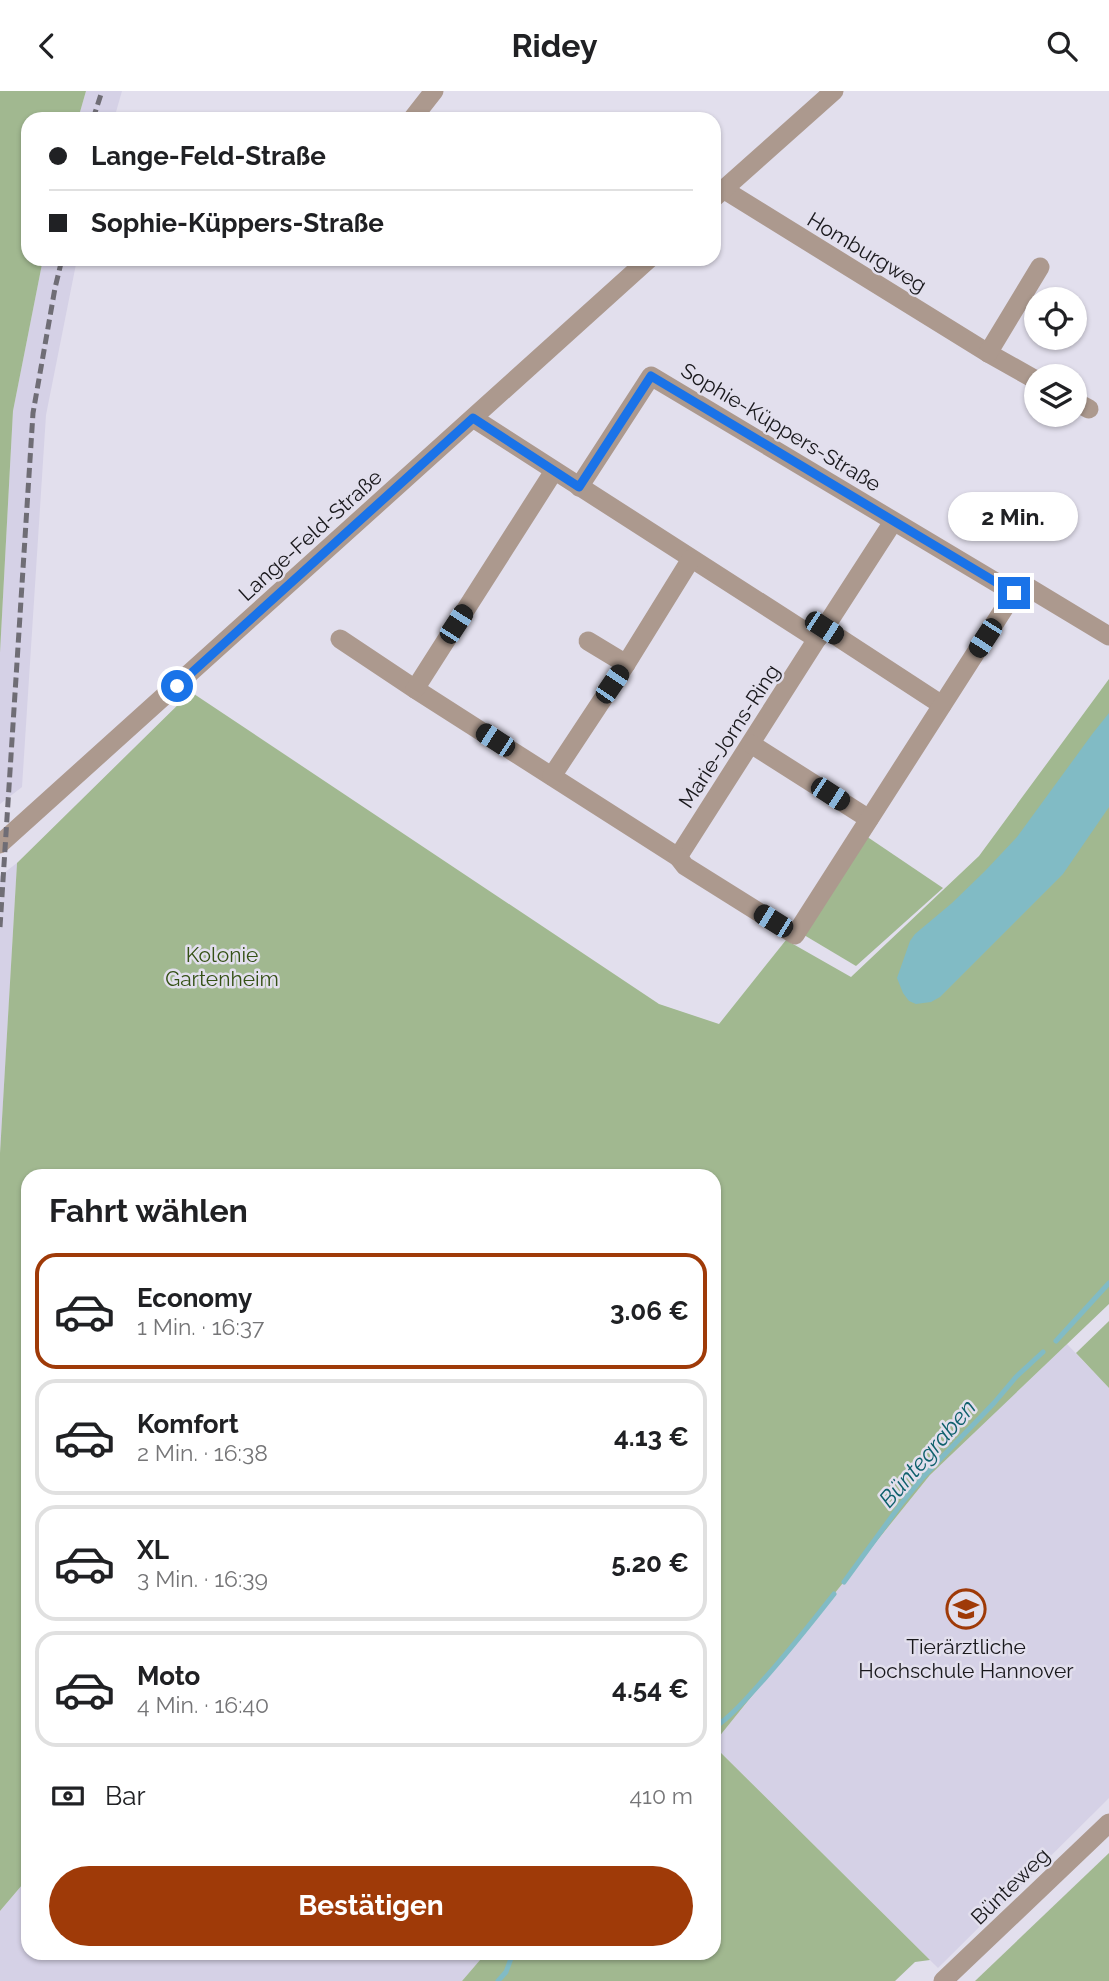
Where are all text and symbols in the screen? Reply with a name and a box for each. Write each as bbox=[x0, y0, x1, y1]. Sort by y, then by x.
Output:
icon: back bbox=[28, 27, 66, 65]
text: Ridey bbox=[511, 27, 598, 64]
icon: search bbox=[1043, 27, 1081, 65]
text: Lange-Feld-Straße bbox=[91, 141, 326, 171]
street label: Homburgweg bbox=[803, 207, 931, 297]
text: Sophie-Küppers-Straße bbox=[91, 208, 384, 238]
map controls bbox=[1024, 287, 1087, 427]
button: locate bbox=[1024, 287, 1087, 350]
street label: Sophie-Küppers-Straße bbox=[677, 357, 885, 497]
button: layers bbox=[1024, 364, 1087, 427]
street label: Lange-Feld-Straße bbox=[233, 464, 387, 606]
callout: 2 Min. bbox=[949, 491, 1079, 540]
text: 2 Min. bbox=[981, 503, 1045, 530]
route end bbox=[998, 577, 1030, 609]
car bbox=[436, 601, 477, 647]
car bbox=[801, 608, 848, 648]
car bbox=[965, 615, 1006, 661]
street label: Marie-Jorns-Ring bbox=[673, 660, 785, 812]
car bbox=[592, 661, 633, 707]
route start bbox=[161, 670, 193, 702]
car bbox=[472, 720, 519, 760]
car bbox=[807, 774, 854, 814]
car bbox=[750, 901, 797, 941]
park label: Kolonie Gartenheim bbox=[165, 942, 279, 991]
text: Fahrt wählen bbox=[49, 1192, 248, 1229]
icon: car bbox=[53, 1280, 116, 1343]
text: Economy bbox=[137, 1283, 252, 1313]
text: 3.06 € bbox=[610, 1296, 689, 1326]
text: 1 Min. · 16:37 bbox=[137, 1313, 264, 1340]
water label: Büntegraben bbox=[873, 1394, 981, 1512]
icon: car bbox=[53, 1406, 116, 1469]
text: Komfort bbox=[137, 1409, 239, 1439]
text: 4.13 € bbox=[614, 1422, 689, 1452]
text: 2 Min. · 16:38 bbox=[137, 1439, 268, 1466]
icon: car bbox=[53, 1532, 116, 1595]
text: XL bbox=[137, 1535, 169, 1565]
text: 5.20 € bbox=[611, 1548, 689, 1578]
text: 3 Min. · 16:39 bbox=[137, 1565, 268, 1592]
school or university icon: Tierärztliche Hochschule Hannover bbox=[945, 1588, 987, 1630]
place label: Tierärztliche Hochschule Hannover bbox=[858, 1634, 1074, 1683]
icon: car bbox=[53, 1658, 116, 1721]
text: Moto bbox=[137, 1661, 200, 1691]
text: 4.54 € bbox=[612, 1674, 689, 1704]
text: 4 Min. · 16:40 bbox=[137, 1691, 269, 1718]
icon: cash bbox=[49, 1777, 87, 1815]
text: Bar bbox=[105, 1781, 146, 1811]
text: 410 m bbox=[630, 1782, 693, 1809]
street label: Bünteweg bbox=[966, 1842, 1054, 1930]
button: Bestätigen bbox=[49, 1866, 693, 1946]

